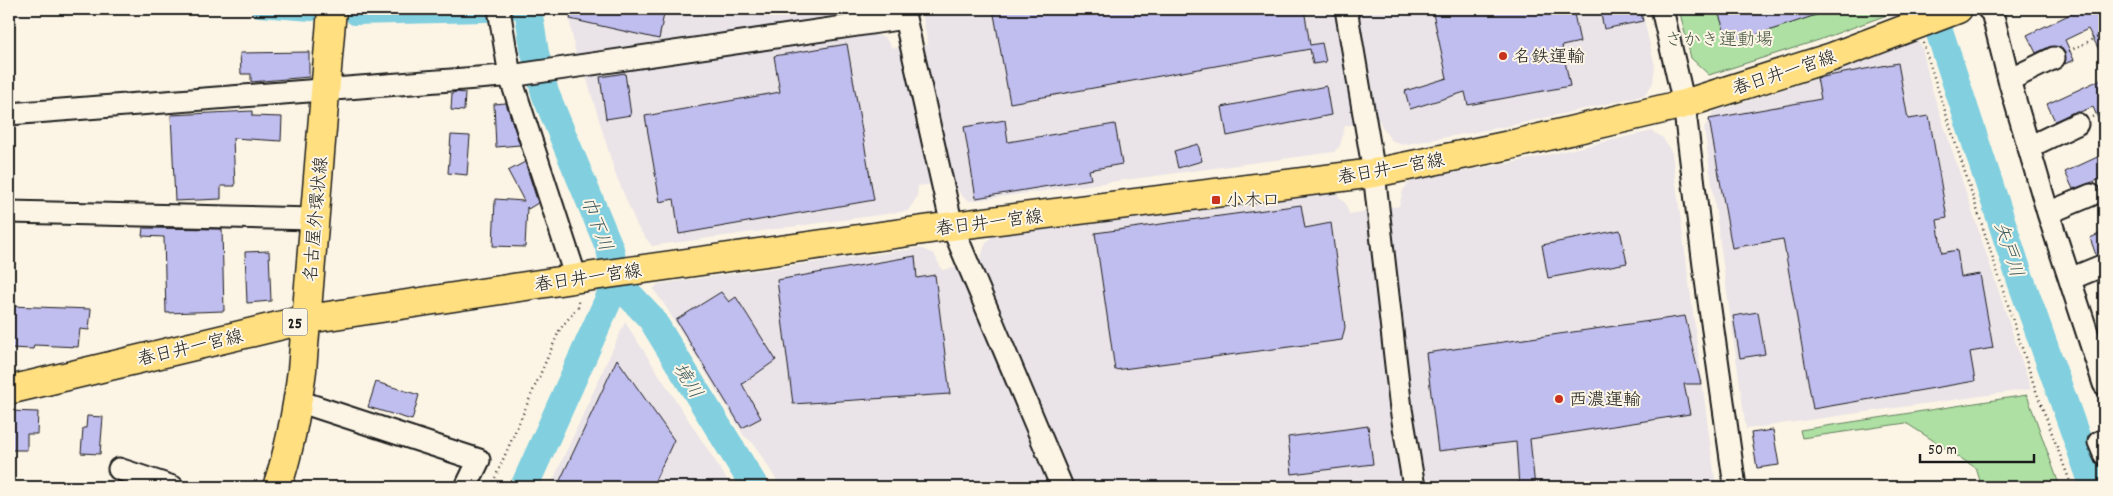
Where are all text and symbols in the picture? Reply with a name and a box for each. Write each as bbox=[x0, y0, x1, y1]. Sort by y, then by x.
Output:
park label: さかき運動場 bbox=[1665, 29, 1773, 54]
place label: 名鉄運輸 bbox=[1513, 46, 1585, 71]
street label: 春日井一宮線 bbox=[1730, 46, 1840, 103]
marker: 名鉄運輸 bbox=[1497, 50, 1509, 62]
street label: 春日井一宮線 bbox=[1336, 149, 1447, 192]
street label: 名古屋外環状線 bbox=[300, 155, 335, 283]
place label: 小木口 bbox=[1226, 190, 1280, 215]
water label: 巾下川 bbox=[572, 193, 618, 256]
marker: 小木口 bbox=[1210, 194, 1222, 206]
street label: 春日井一宮線 bbox=[934, 205, 1044, 243]
water label: 矢戸川 bbox=[1985, 219, 2028, 281]
street label: 春日井一宮線 bbox=[533, 260, 644, 299]
road number: 25 bbox=[282, 308, 308, 336]
street label: 春日井一宮線 bbox=[135, 325, 246, 374]
water label: 境川 bbox=[665, 359, 708, 405]
place label: 西濃運輸 bbox=[1569, 389, 1641, 414]
marker: 西濃運輸 bbox=[1553, 393, 1565, 405]
scale bar bbox=[1920, 431, 2034, 463]
text: 50 m bbox=[1928, 440, 1957, 462]

